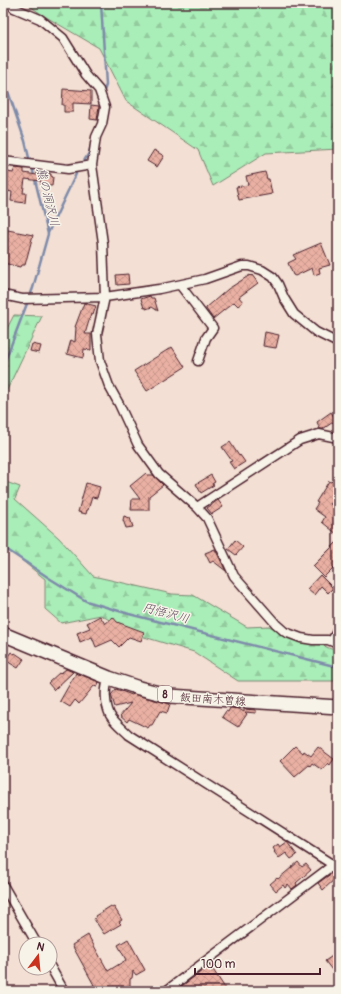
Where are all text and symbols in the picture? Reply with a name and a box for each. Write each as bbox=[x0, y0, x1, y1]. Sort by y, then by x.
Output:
water label: 熊の洞沢川 bbox=[33, 166, 62, 228]
water label: 円悟沢川 bbox=[141, 600, 191, 627]
road number: 8 bbox=[158, 686, 172, 702]
street label: 飯田南木曽線 bbox=[180, 691, 246, 708]
north arrow bbox=[18, 936, 58, 976]
text: N bbox=[35, 940, 47, 954]
scale bar bbox=[195, 950, 320, 976]
text: 100 m bbox=[201, 957, 236, 972]

